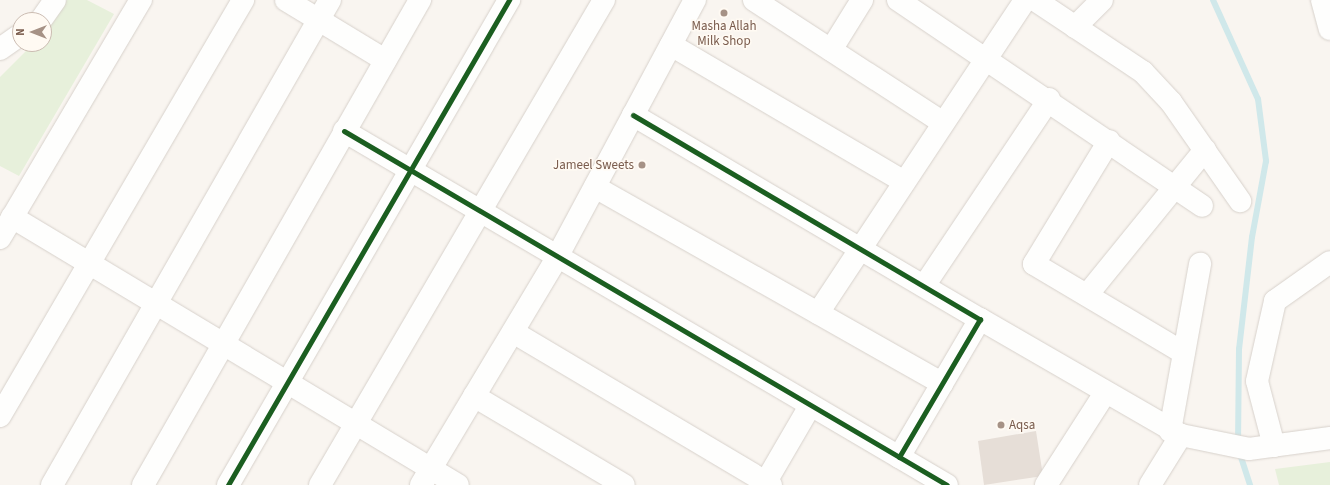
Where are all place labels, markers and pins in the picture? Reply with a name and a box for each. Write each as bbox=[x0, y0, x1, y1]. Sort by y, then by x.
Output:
marker: Masha Allah Milk Shop bbox=[719, 8, 729, 18]
place label: Masha Allah Milk Shop bbox=[692, 19, 756, 50]
place label: Jameel Sweets bbox=[553, 157, 634, 173]
marker: Jameel Sweets bbox=[637, 160, 647, 170]
place label: Aqsa bbox=[1009, 417, 1035, 433]
marker: Aqsa bbox=[996, 420, 1006, 430]

